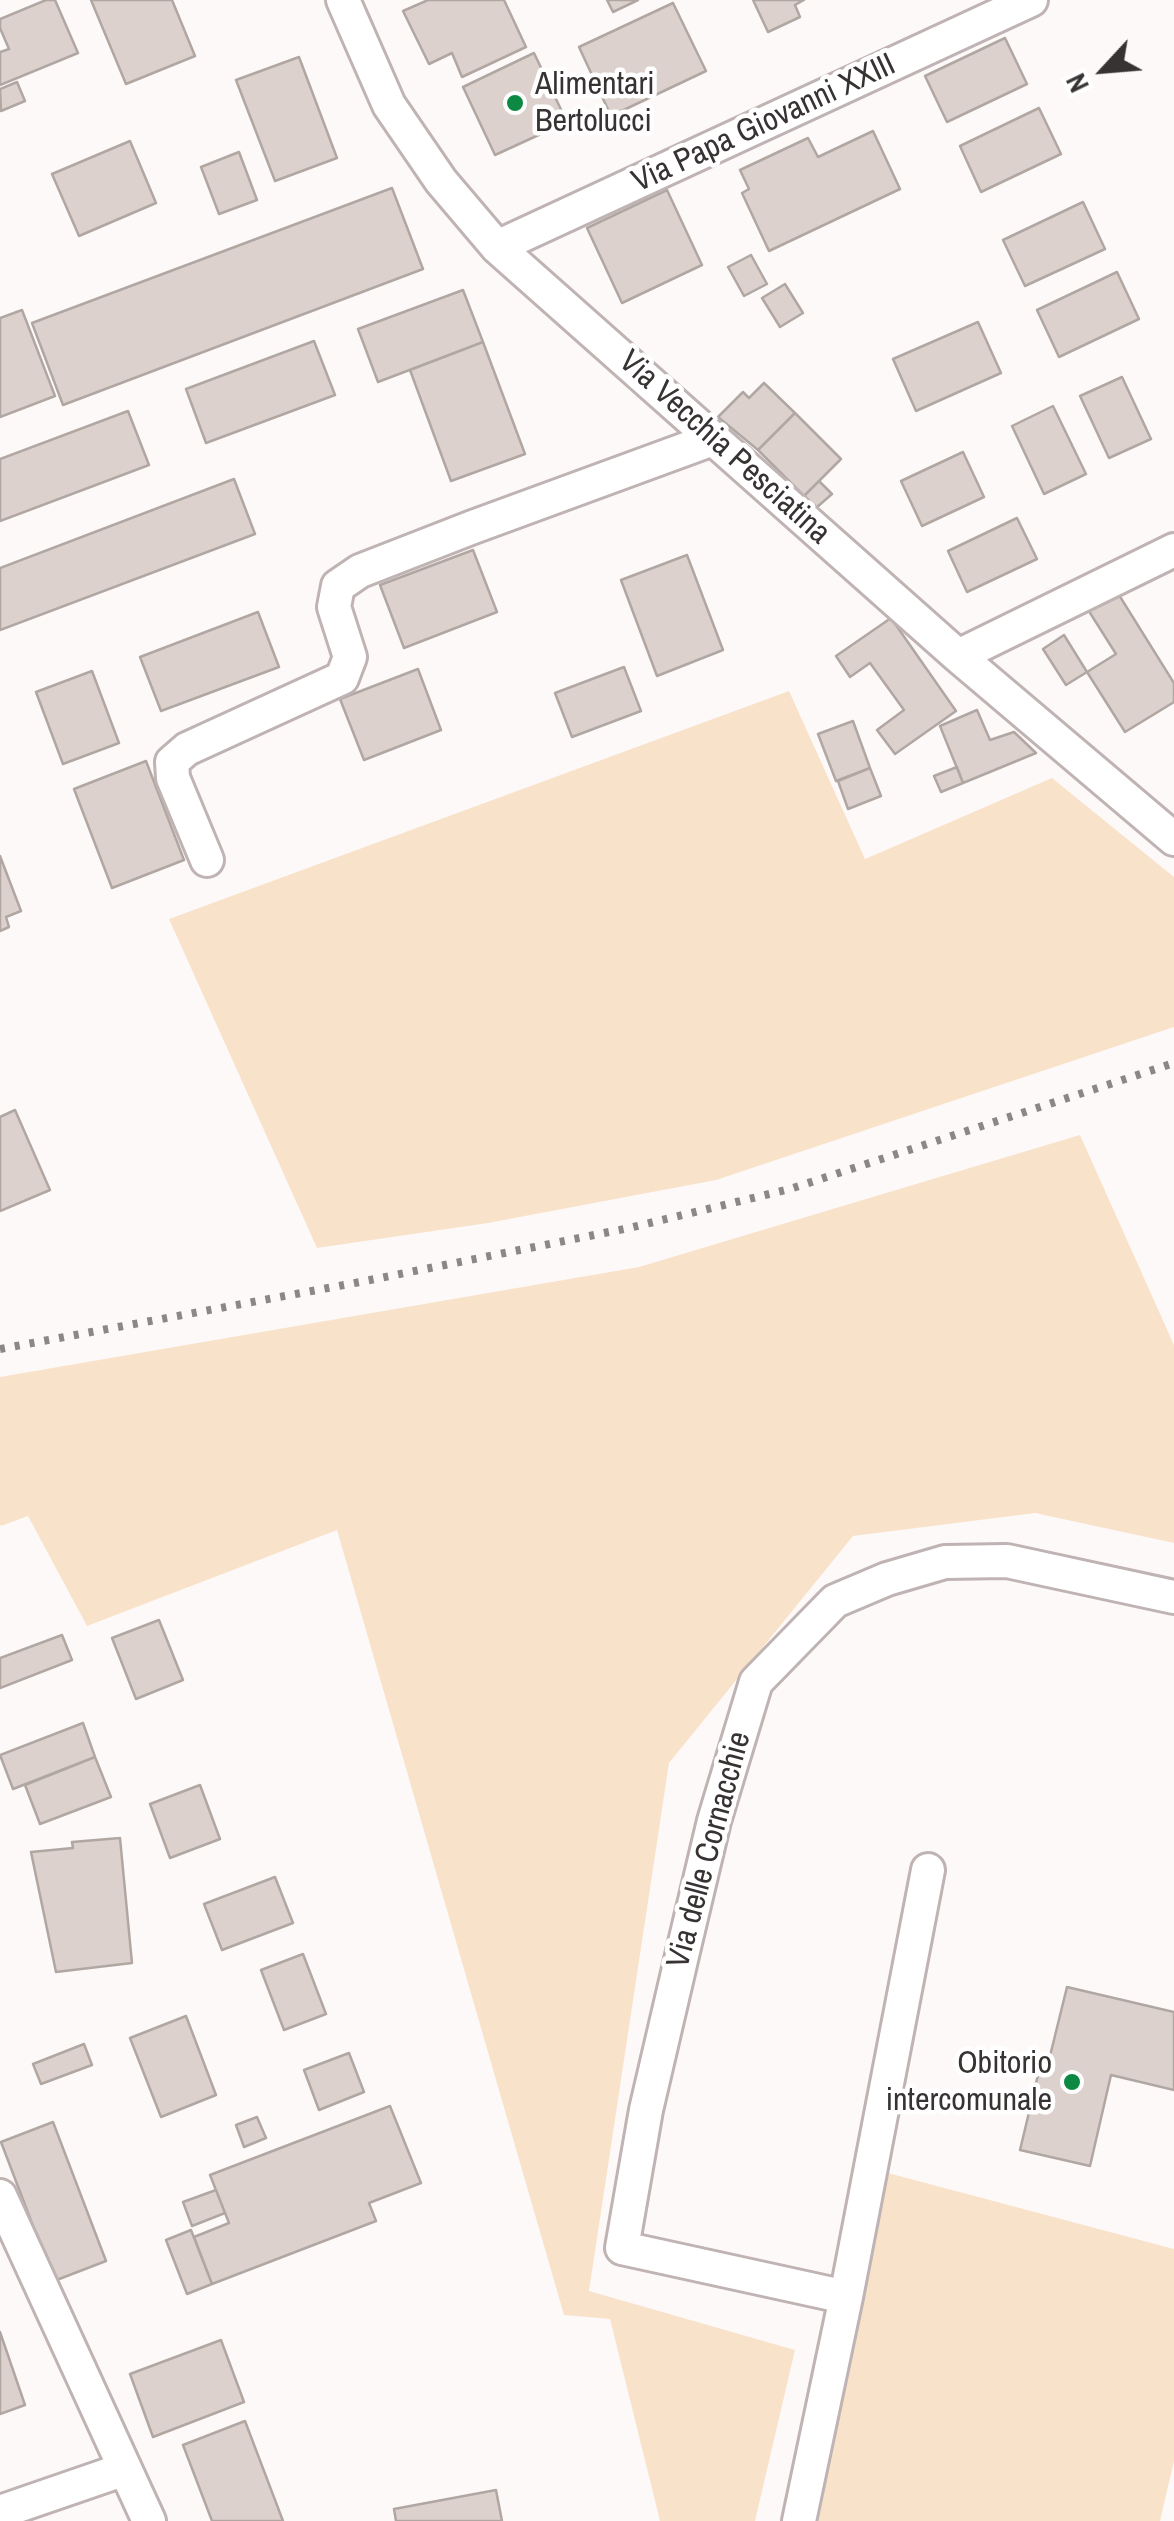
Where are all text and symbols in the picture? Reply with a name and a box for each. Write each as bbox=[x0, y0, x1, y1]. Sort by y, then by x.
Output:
north arrow bbox=[1054, 20, 1154, 120]
street label: Via Papa Giovanni XXIII bbox=[627, 46, 901, 202]
place label: Alimentari Bertolucci bbox=[535, 66, 655, 141]
text: N bbox=[1056, 67, 1098, 99]
marker: Alimentari Bertolucci bbox=[504, 92, 526, 114]
street label: Via Vecchia Pesciatina bbox=[610, 343, 838, 553]
street label: Via delle Cornacchie bbox=[660, 1728, 760, 1972]
place label: Obitorio intercomunale bbox=[886, 2045, 1052, 2120]
marker: Obitorio intercomunale bbox=[1061, 2071, 1083, 2093]

